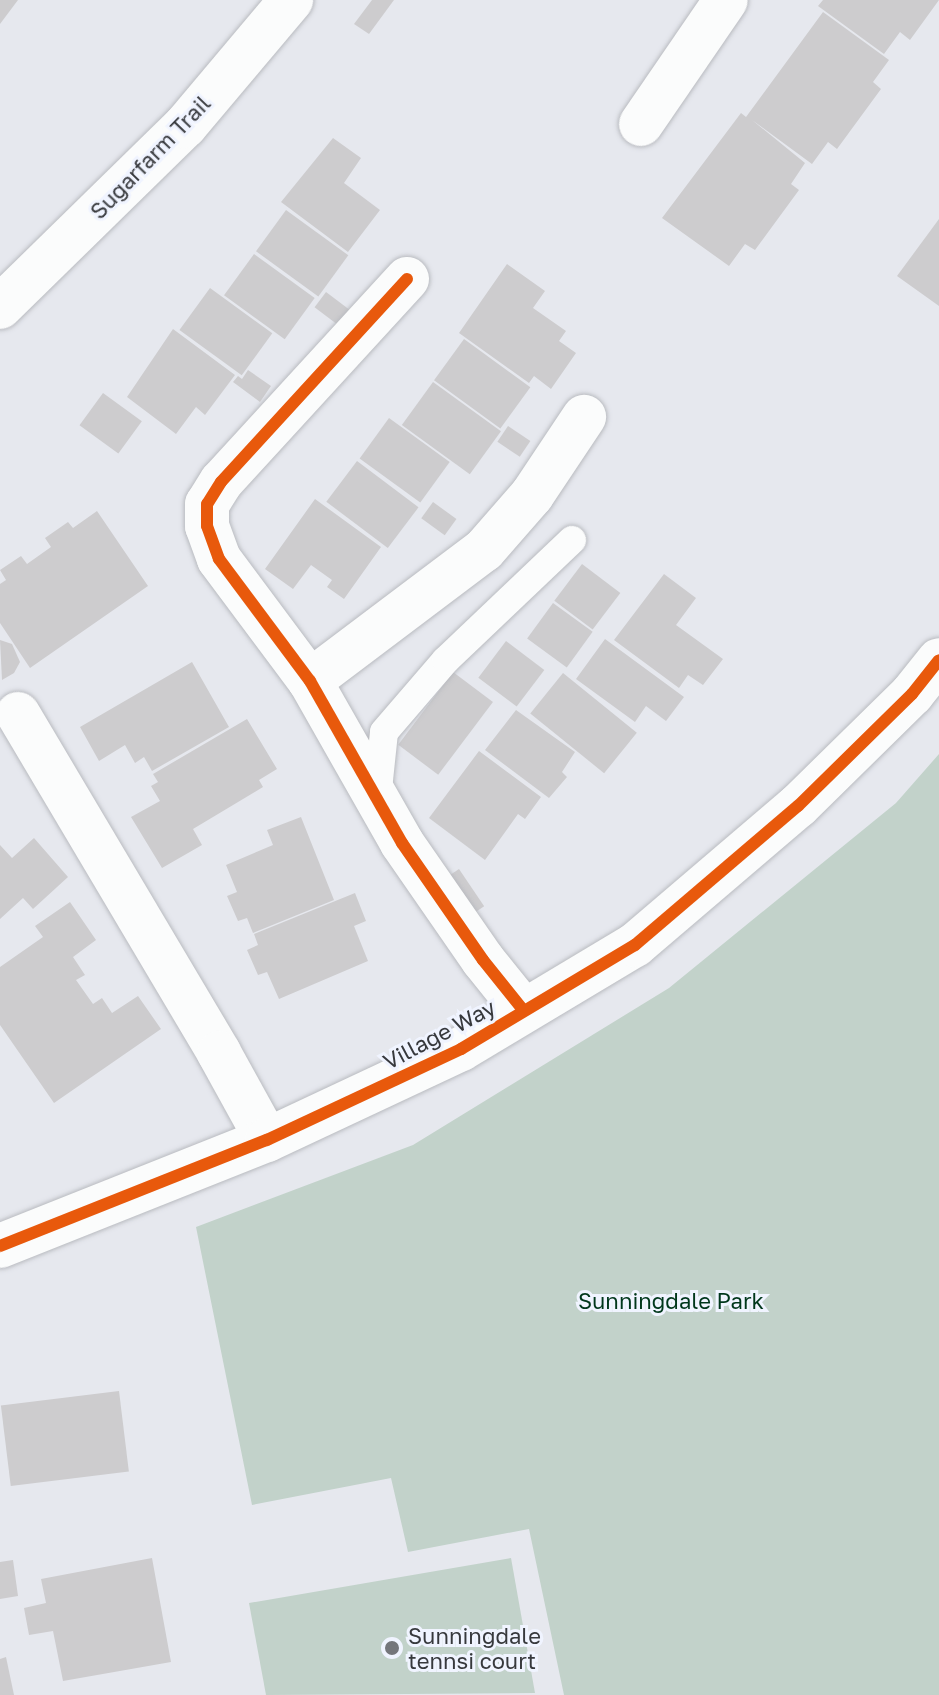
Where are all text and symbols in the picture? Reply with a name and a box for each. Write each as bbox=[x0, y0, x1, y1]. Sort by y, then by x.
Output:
street label: Sugarfarm Trail bbox=[84, 90, 216, 224]
street label: Village Way bbox=[378, 993, 500, 1075]
park label: Sunningdale Park bbox=[578, 1288, 764, 1314]
place label: Sunningdale tennsi court bbox=[408, 1622, 541, 1674]
marker: Sunningdale tennsi court bbox=[383, 1639, 401, 1657]

